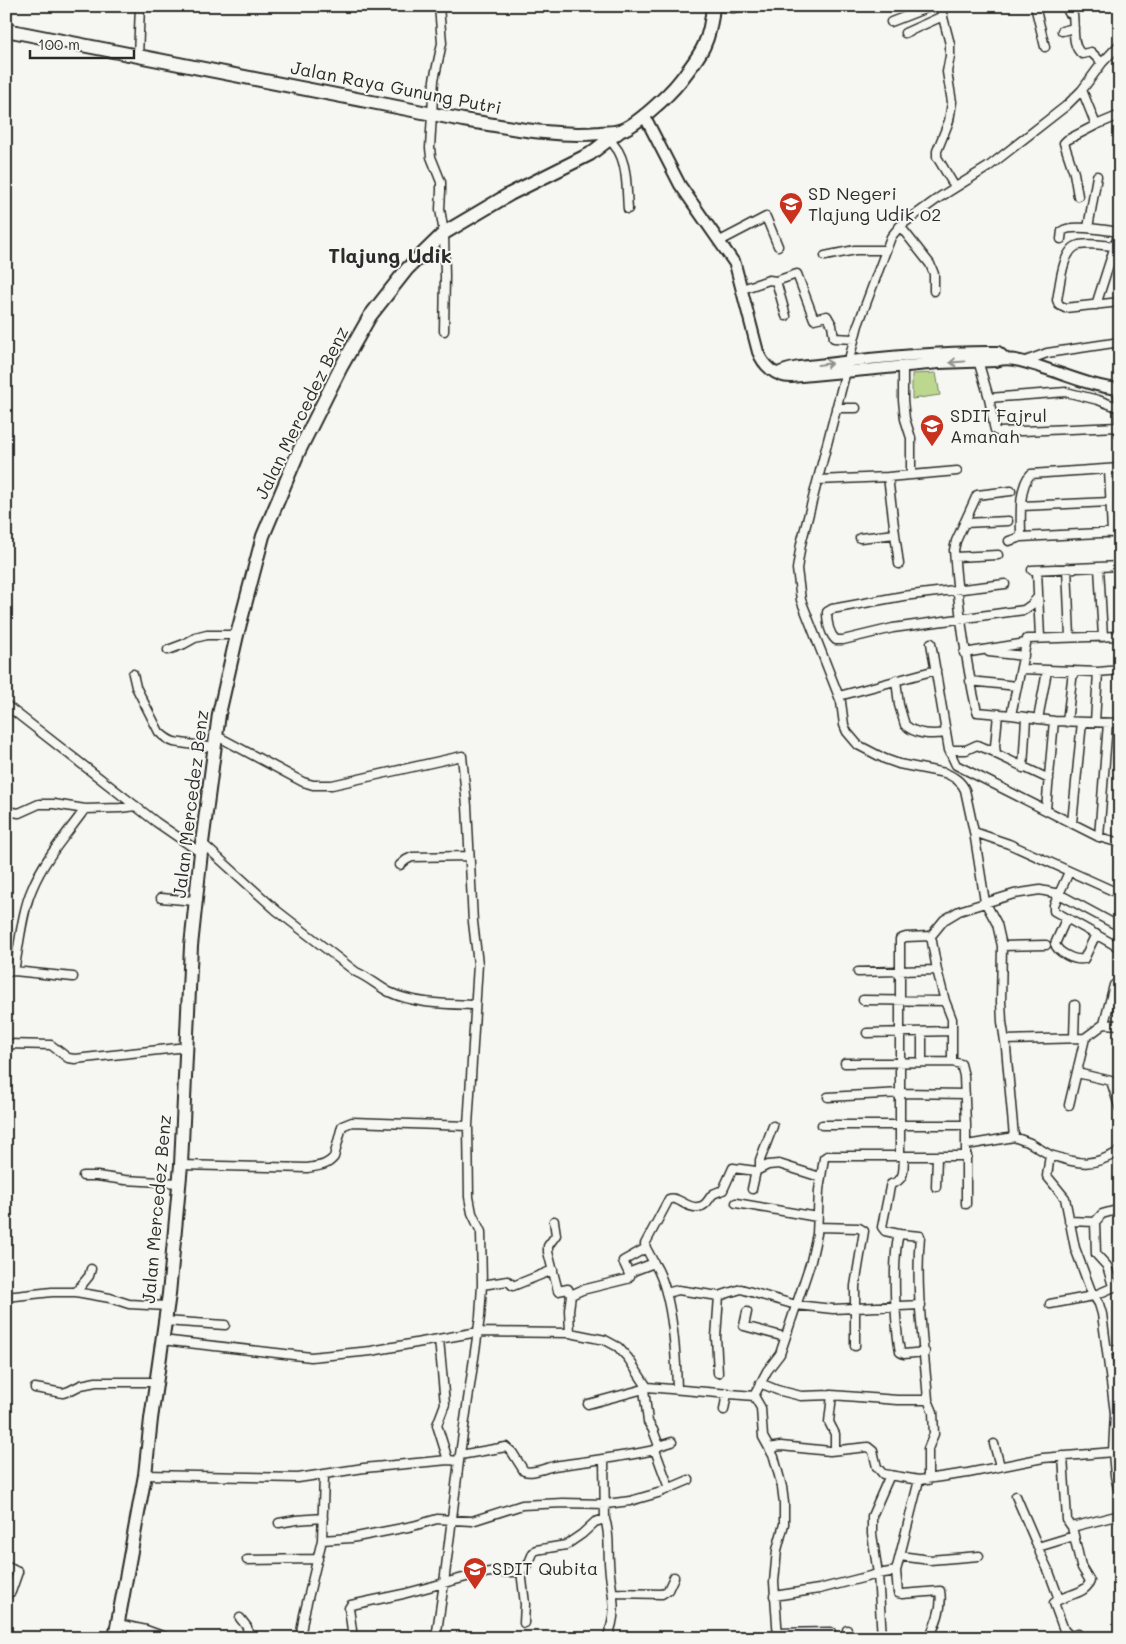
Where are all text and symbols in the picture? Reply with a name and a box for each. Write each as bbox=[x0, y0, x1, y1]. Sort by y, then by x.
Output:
scale bar bbox=[30, 28, 134, 60]
text: 100 m bbox=[38, 34, 80, 54]
street label: Jalan Raya Gunung Putri bbox=[289, 55, 504, 119]
place label: SD Negeri Tlajung Udik 02 bbox=[808, 181, 941, 226]
school or university icon: SD Negeri Tlajung Udik 02 bbox=[778, 191, 804, 225]
district label: Tlajung Udik bbox=[328, 242, 452, 268]
street label: Jalan Mercedez Benz bbox=[249, 322, 353, 503]
one-way arrow bbox=[949, 357, 965, 367]
one-way arrow bbox=[817, 359, 833, 369]
place label: SDIT Fajrul Amanah bbox=[950, 403, 1047, 448]
school or university icon: SDIT Fajrul Amanah bbox=[919, 413, 945, 447]
street label: Jalan Mercedez Benz bbox=[167, 708, 213, 899]
street label: Jalan Mercedez Benz bbox=[136, 1114, 176, 1304]
school or university icon: SDIT Qubita bbox=[462, 1556, 488, 1590]
place label: SDIT Qubita bbox=[492, 1556, 598, 1580]

